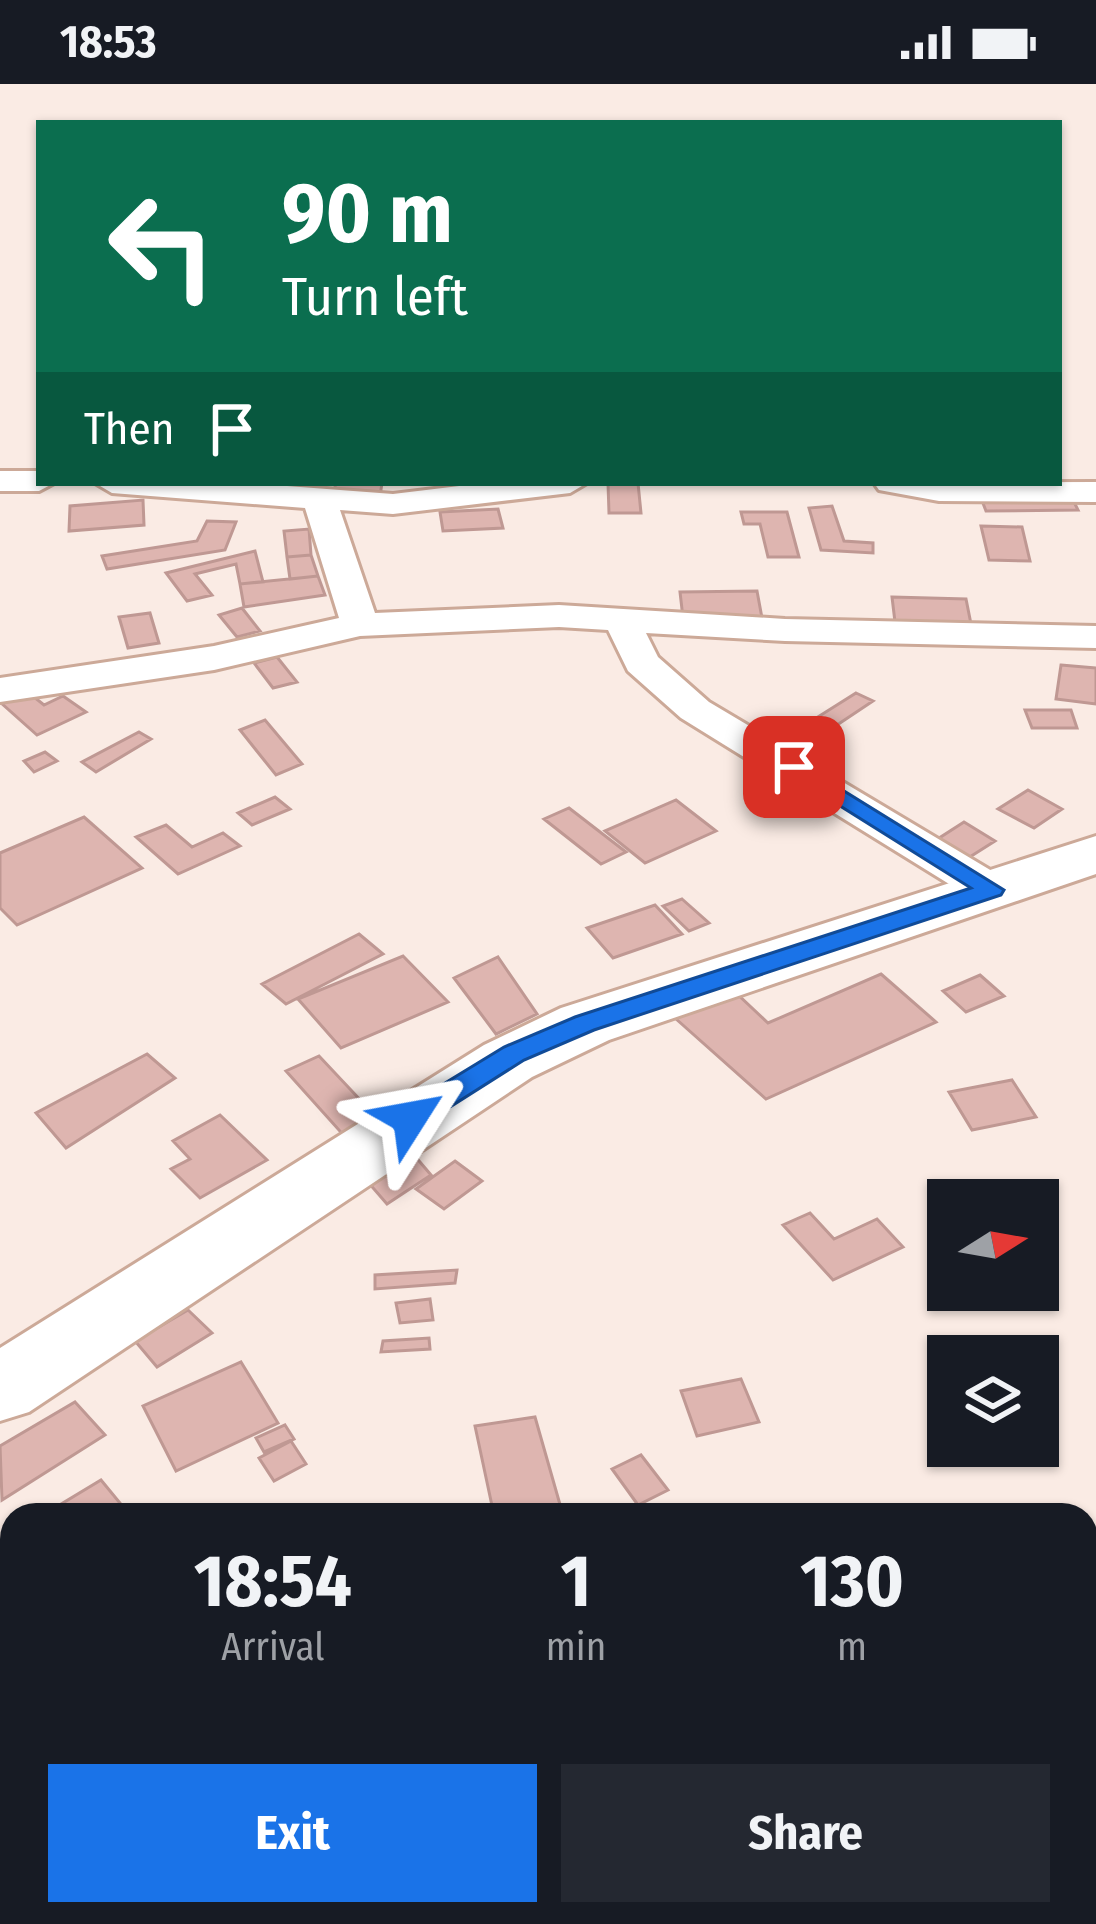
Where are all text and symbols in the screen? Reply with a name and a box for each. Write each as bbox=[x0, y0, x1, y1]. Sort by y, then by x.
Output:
text: 18:53 bbox=[60, 15, 156, 69]
text: 90 m bbox=[282, 163, 453, 264]
icon: left bbox=[84, 168, 240, 324]
text: Turn left bbox=[282, 265, 468, 329]
icon: arrive bbox=[199, 396, 265, 462]
text: Then bbox=[84, 402, 175, 456]
pin bbox=[743, 716, 845, 818]
icon: arrive bbox=[761, 734, 827, 800]
position arrow bbox=[347, 1055, 473, 1181]
north arrow bbox=[927, 1179, 1059, 1311]
map controls bbox=[927, 1179, 1059, 1467]
button: layers bbox=[927, 1335, 1059, 1467]
text: 18:54 bbox=[194, 1539, 352, 1625]
text: 1 bbox=[561, 1539, 591, 1625]
text: 130 bbox=[800, 1539, 904, 1625]
text: Arrival bbox=[221, 1624, 325, 1670]
text: min bbox=[546, 1624, 606, 1670]
text: m bbox=[837, 1624, 867, 1670]
button: Exit bbox=[48, 1764, 537, 1902]
button: Share bbox=[561, 1764, 1050, 1902]

